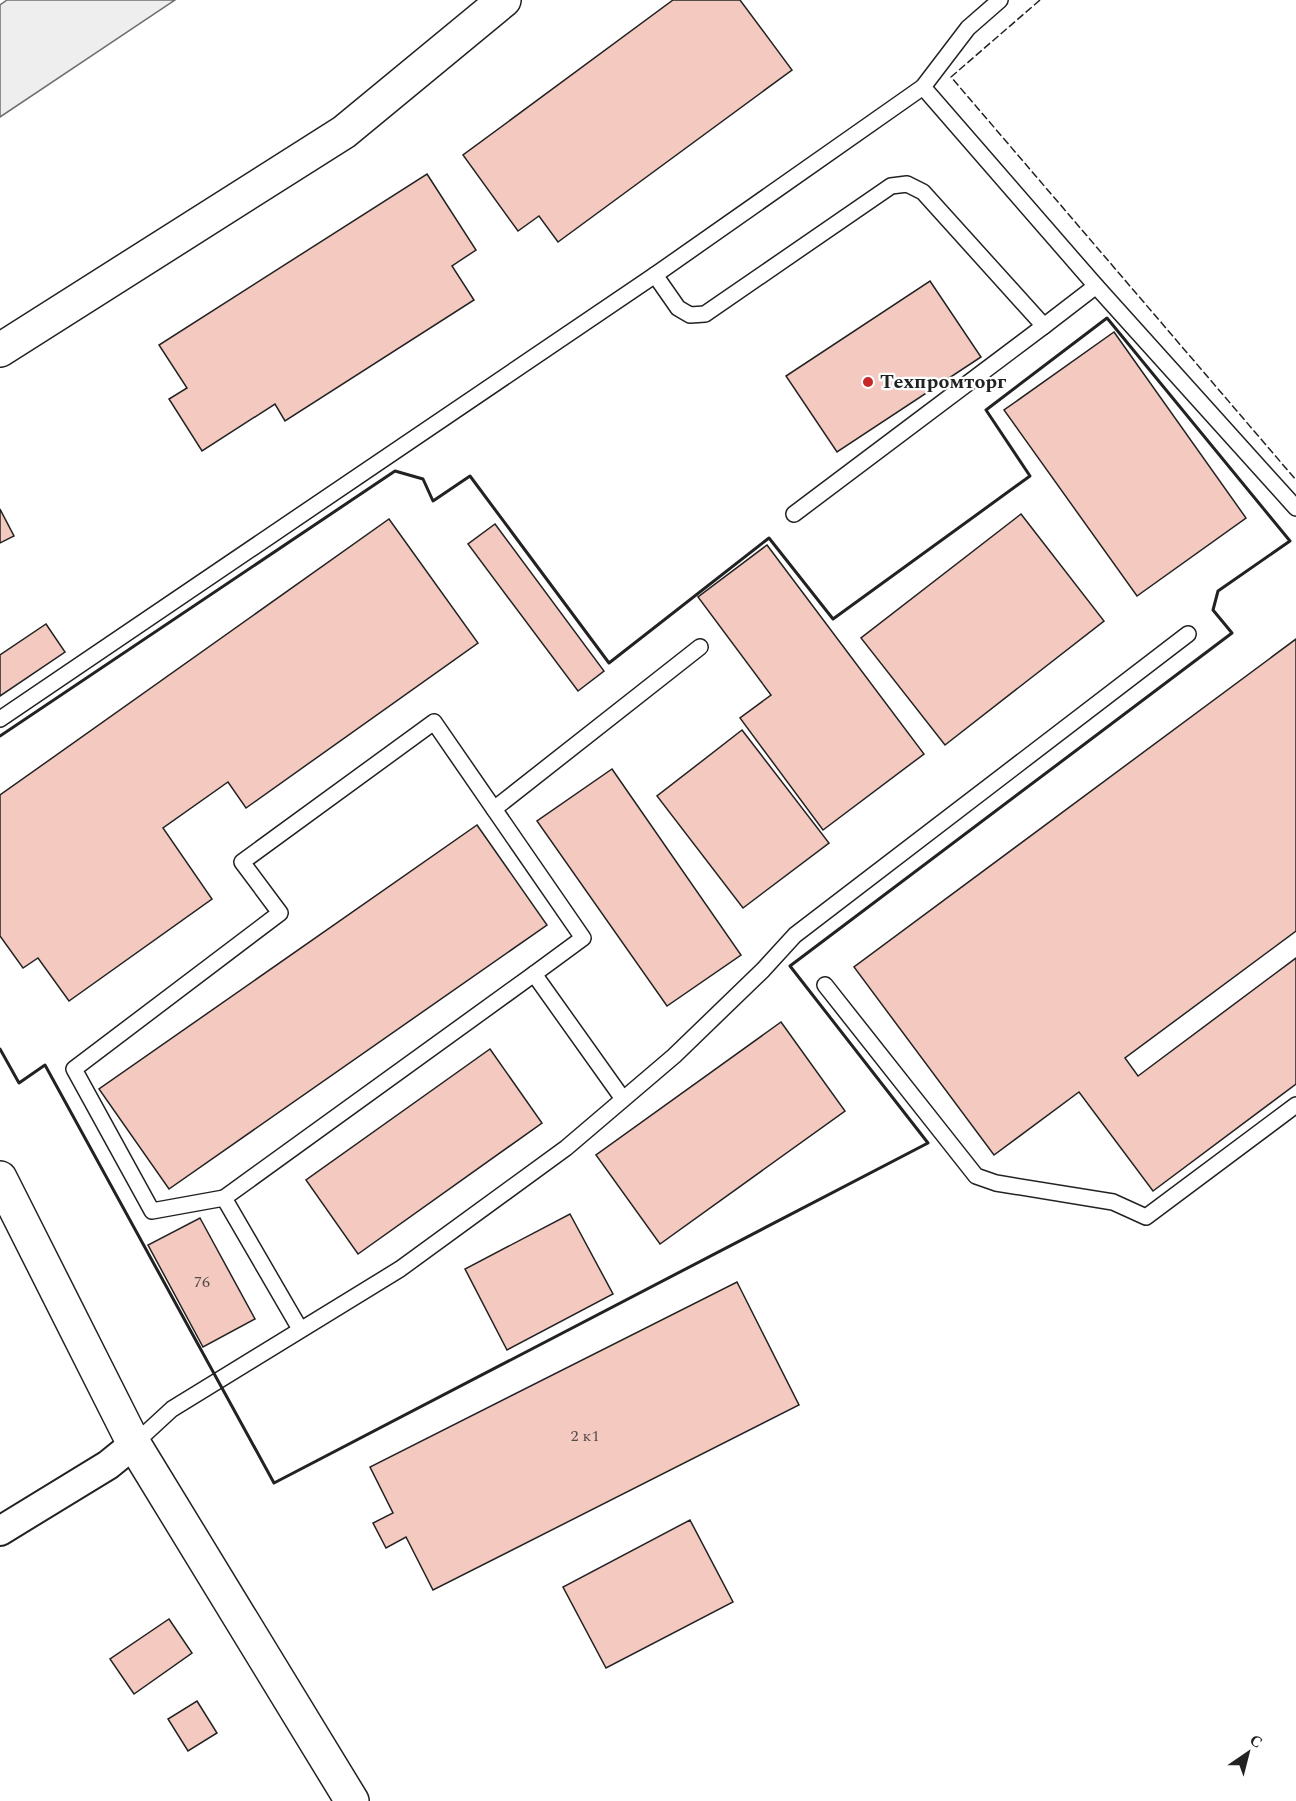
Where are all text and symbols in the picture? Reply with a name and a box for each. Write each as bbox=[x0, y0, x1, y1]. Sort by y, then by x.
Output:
place label: Техпромторг bbox=[880, 367, 1006, 397]
marker: Техпромторг bbox=[861, 375, 875, 389]
house number: 76 bbox=[194, 1270, 210, 1294]
house number: 2 к1 bbox=[571, 1424, 599, 1448]
north arrow bbox=[1218, 1723, 1278, 1783]
text: С bbox=[1244, 1728, 1268, 1755]

